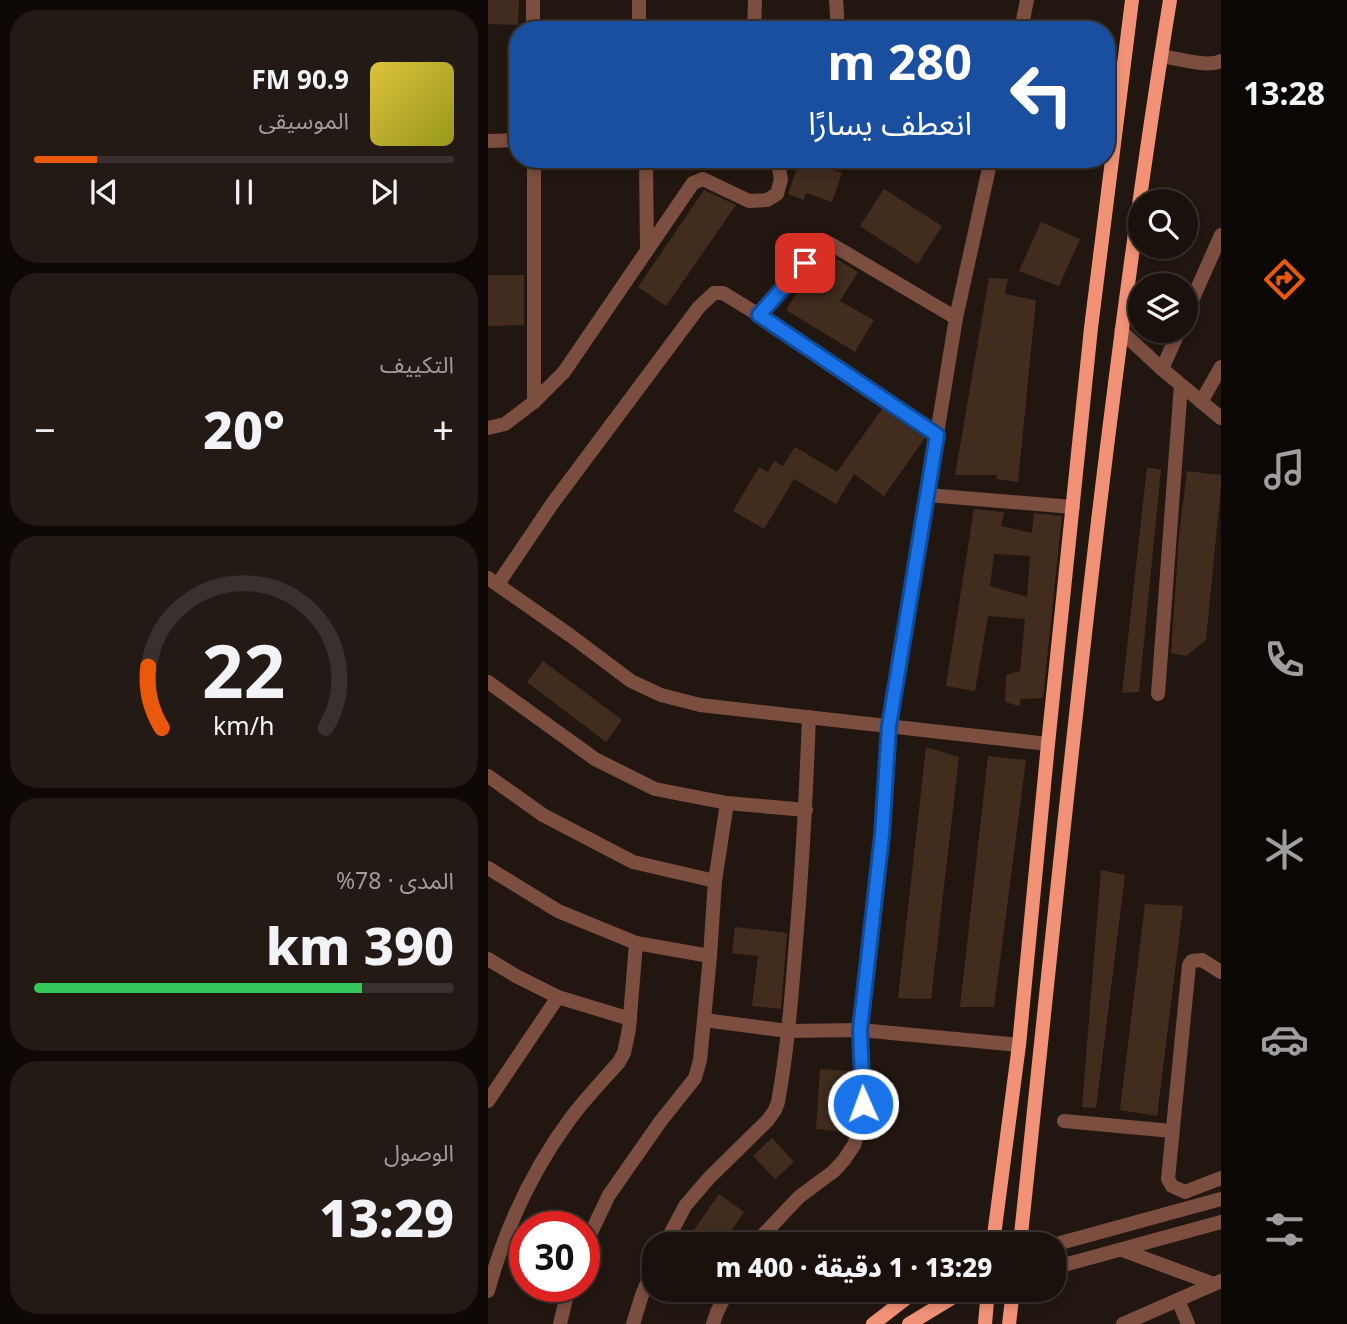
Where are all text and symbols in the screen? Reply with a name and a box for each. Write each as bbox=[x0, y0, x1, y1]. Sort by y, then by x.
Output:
text: 280 m bbox=[827, 28, 972, 94]
icon: left bbox=[996, 49, 1087, 140]
text: 90.9 FM bbox=[252, 61, 349, 97]
text: 13:28 bbox=[1243, 71, 1325, 114]
text: انعطف يسارًا bbox=[808, 101, 972, 144]
text: الموسيقى bbox=[258, 104, 349, 136]
icon: previous bbox=[85, 173, 123, 211]
icon: pause bbox=[225, 173, 263, 211]
icon: next bbox=[365, 173, 403, 211]
map controls bbox=[1128, 189, 1198, 343]
button: search bbox=[1128, 189, 1198, 259]
pin bbox=[775, 233, 835, 293]
icon: arrive bbox=[786, 244, 824, 282]
icon: directions bbox=[1260, 255, 1309, 304]
button: layers bbox=[1128, 273, 1198, 343]
text: التكييف bbox=[380, 348, 454, 380]
text: 20° bbox=[203, 393, 285, 464]
text: − bbox=[34, 403, 56, 455]
text: + bbox=[432, 403, 454, 455]
icon: music bbox=[1260, 445, 1309, 494]
text: 22 bbox=[202, 620, 286, 719]
icon: phone bbox=[1260, 635, 1309, 684]
text: km/h bbox=[213, 708, 275, 742]
icon: climate bbox=[1260, 825, 1309, 874]
text: المدى · 78% bbox=[336, 864, 454, 896]
text: 390 km bbox=[266, 909, 454, 980]
icon: car bbox=[1260, 1015, 1309, 1064]
position arrow bbox=[826, 1067, 900, 1141]
text: الوصول bbox=[384, 1136, 454, 1168]
text: 13:29 bbox=[319, 1181, 454, 1252]
icon: filters bbox=[1260, 1205, 1309, 1254]
speed limit sign: 30 bbox=[509, 1211, 600, 1302]
text: 13:29 · 1 دقيقة · 400 m bbox=[716, 1249, 992, 1285]

